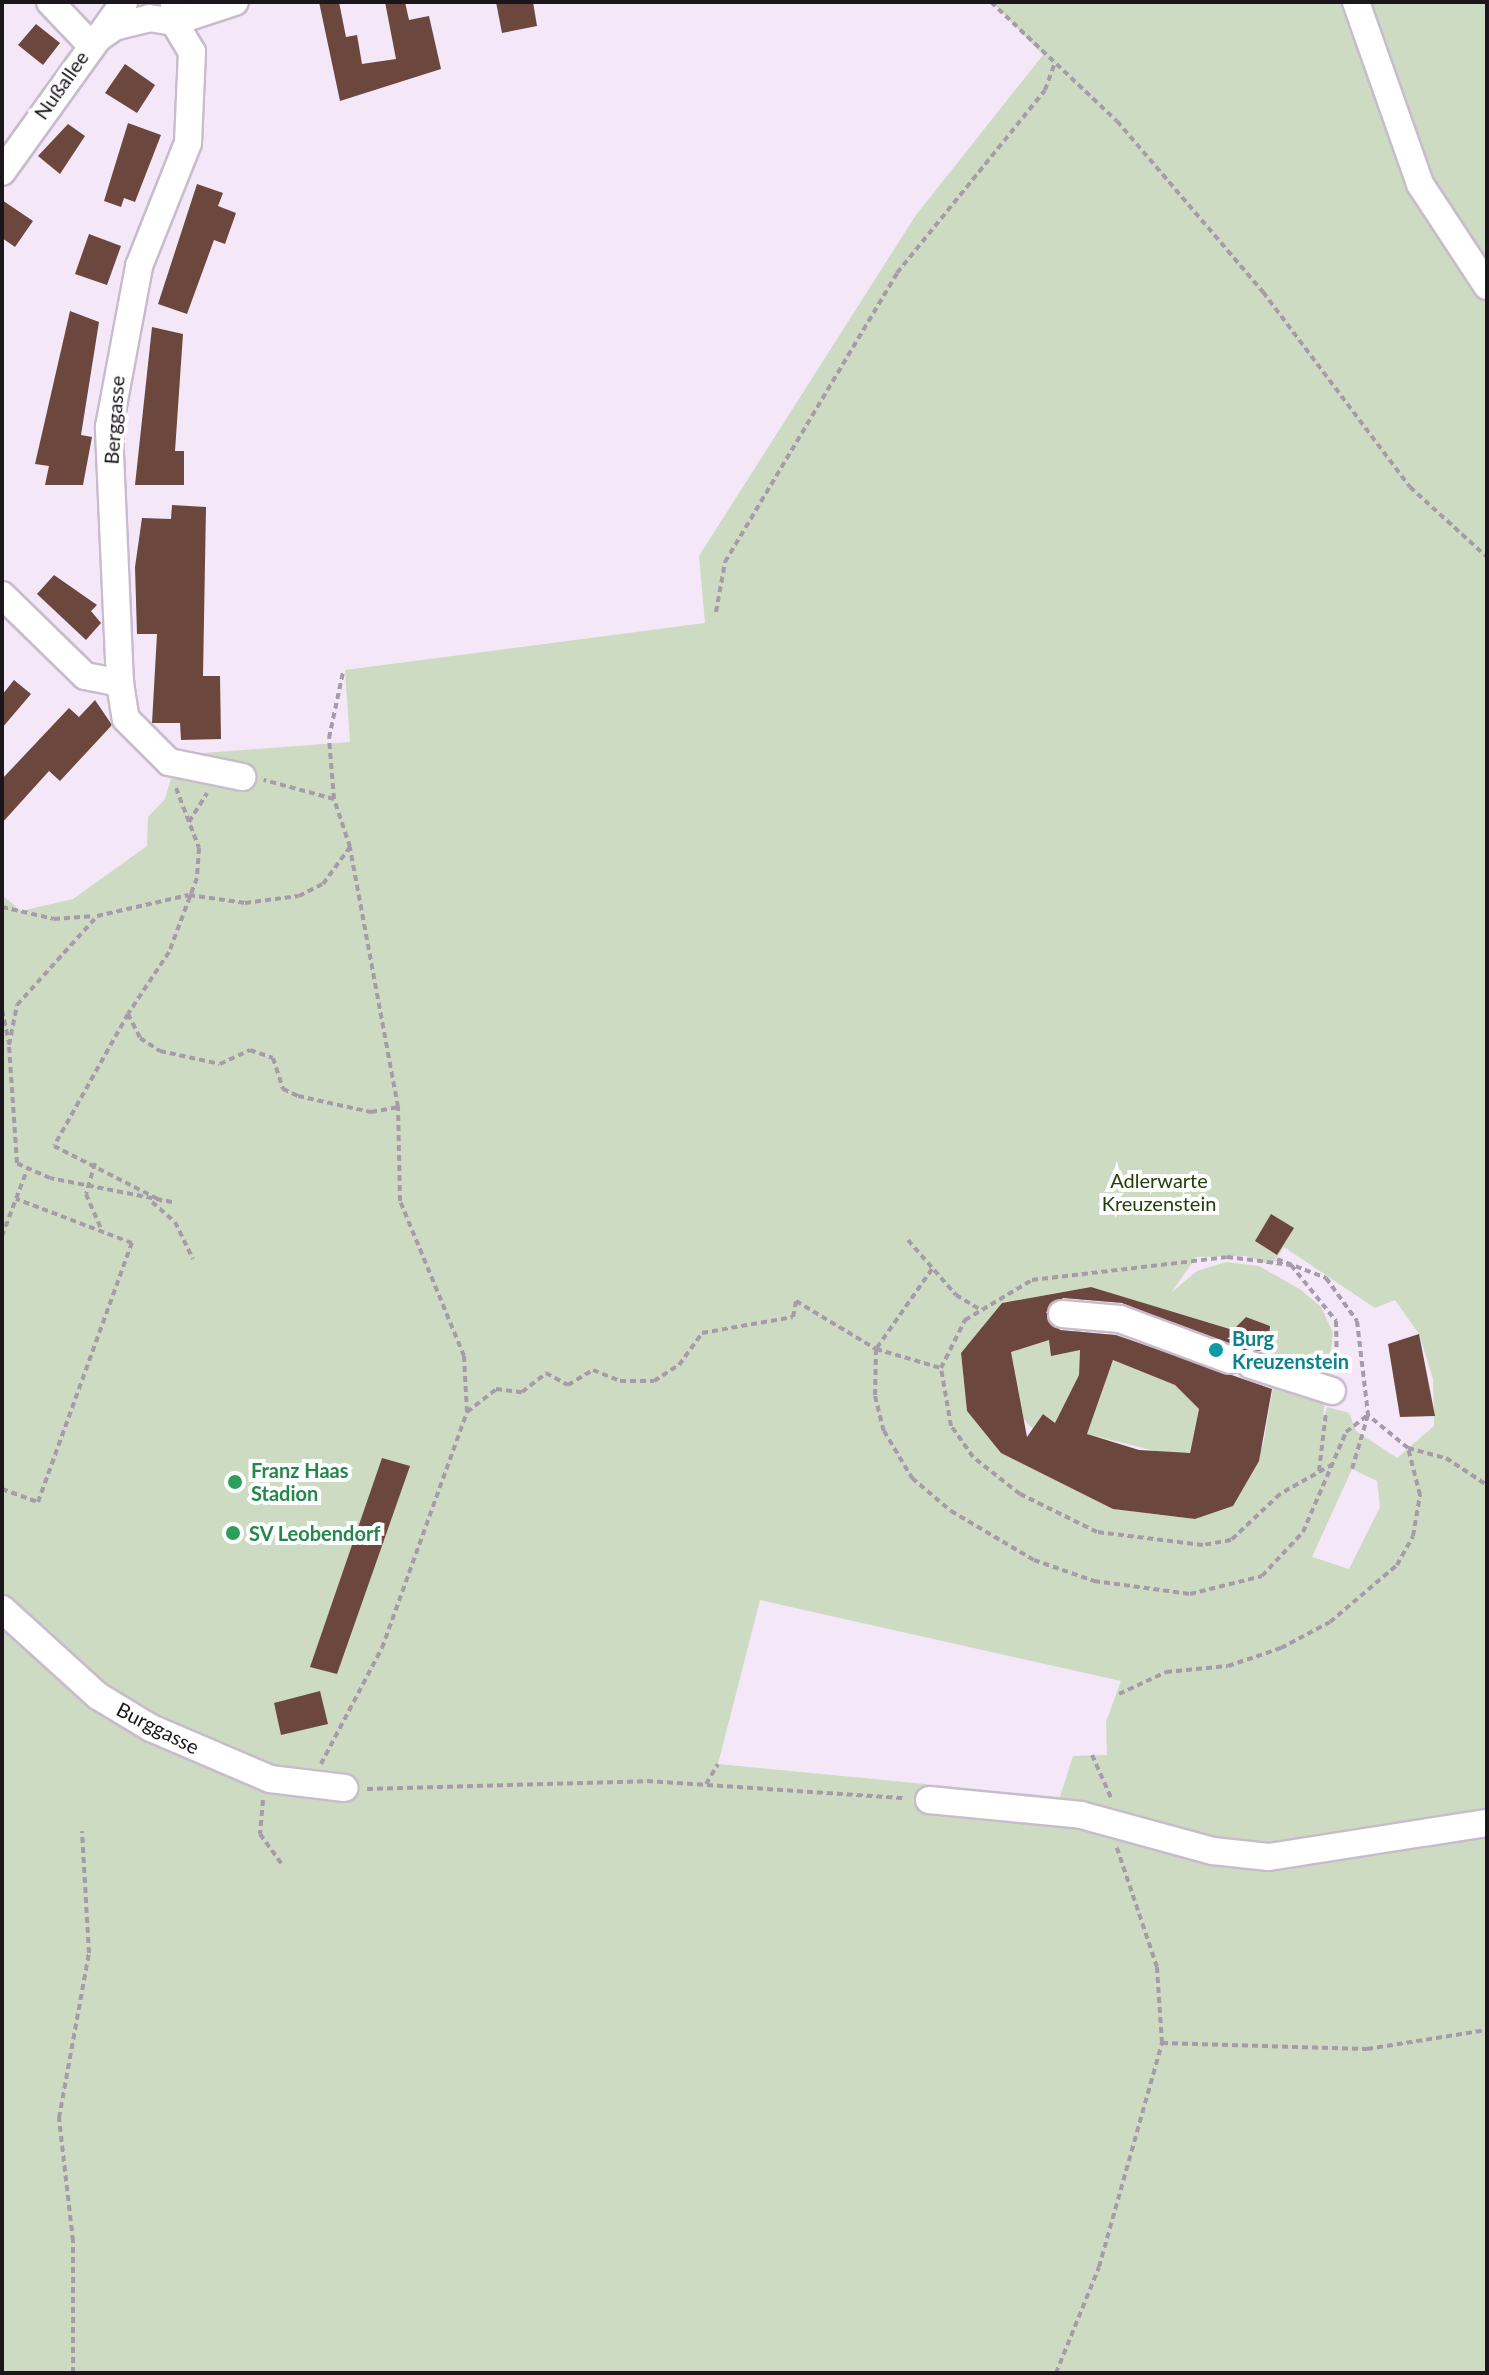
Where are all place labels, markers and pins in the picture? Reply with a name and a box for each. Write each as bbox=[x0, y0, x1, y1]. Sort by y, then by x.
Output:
place label: Burg Kreuzenstein bbox=[1232, 1326, 1349, 1373]
marker: Burg Kreuzenstein bbox=[1207, 1341, 1225, 1359]
place label: Franz Haas Stadion bbox=[251, 1458, 349, 1505]
marker: Franz Haas Stadion bbox=[226, 1473, 244, 1491]
place label: SV Leobendorf bbox=[249, 1521, 381, 1545]
marker: SV Leobendorf bbox=[224, 1524, 242, 1542]

